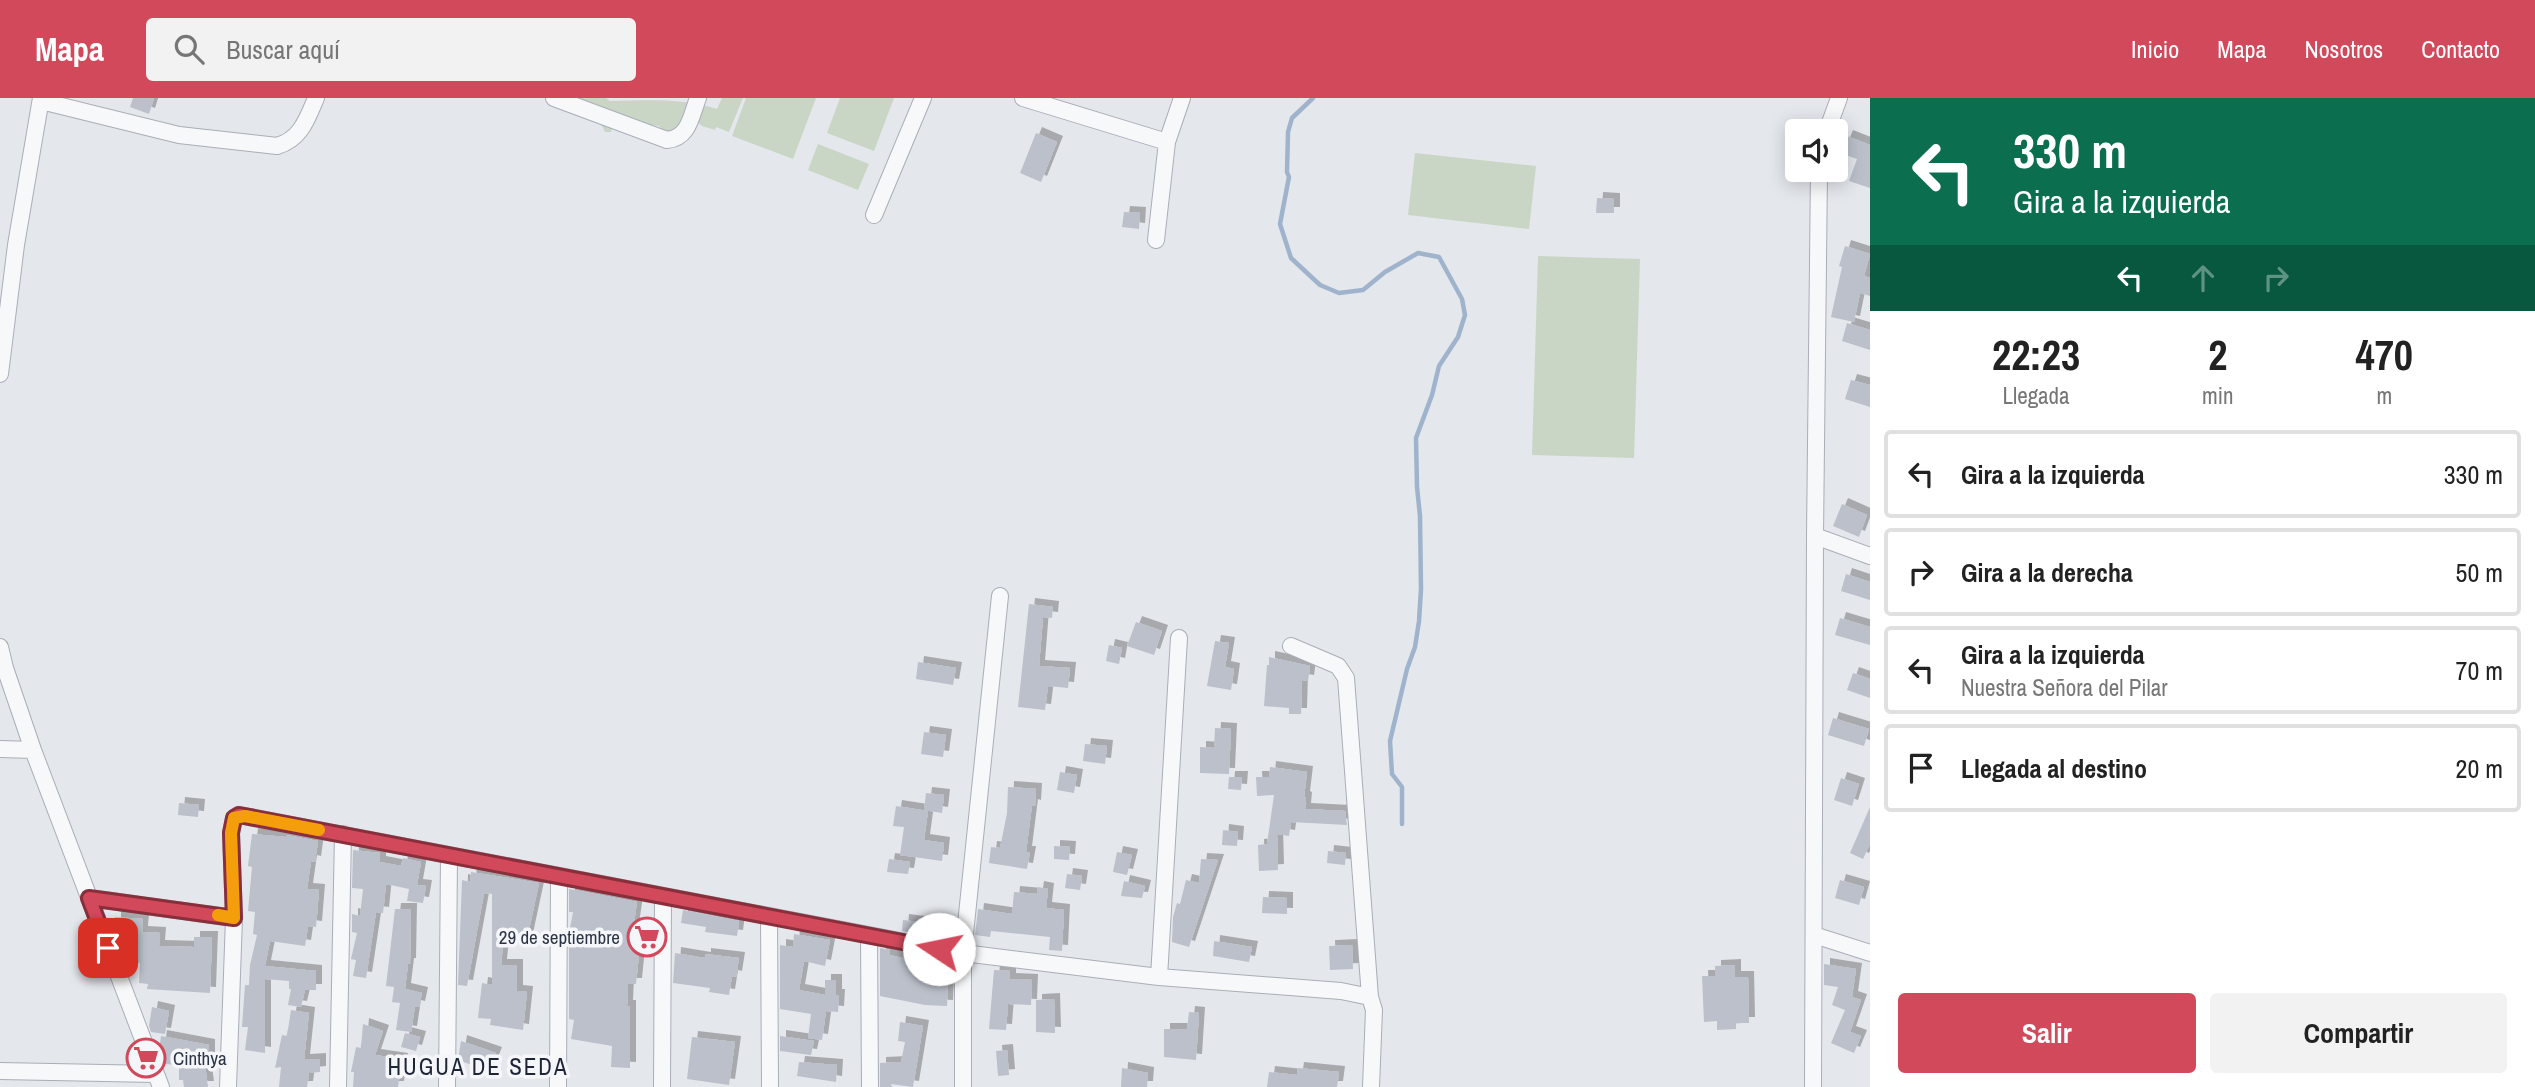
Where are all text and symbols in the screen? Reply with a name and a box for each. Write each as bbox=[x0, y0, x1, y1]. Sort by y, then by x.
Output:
search box bbox=[146, 18, 636, 81]
text: Mapa bbox=[35, 27, 104, 71]
icon: search bbox=[170, 30, 208, 68]
text: Buscar aquí bbox=[226, 32, 340, 67]
text: Inicio bbox=[2131, 33, 2179, 65]
text: Mapa bbox=[2217, 33, 2266, 65]
text: Nosotros bbox=[2304, 33, 2383, 65]
text: Contacto bbox=[2421, 33, 2500, 65]
text: 330 m bbox=[2013, 117, 2127, 183]
map controls bbox=[1785, 119, 1848, 182]
button: sound bbox=[1785, 119, 1848, 182]
icon: left bbox=[1898, 126, 1989, 217]
text: Gira a la izquierda bbox=[2013, 180, 2230, 223]
icon: left bbox=[2111, 259, 2149, 297]
icon: ahead bbox=[2184, 259, 2222, 297]
icon: right bbox=[2257, 259, 2295, 297]
text: 22:23 bbox=[1992, 327, 2080, 383]
text: 2 bbox=[2208, 327, 2227, 383]
text: 470 bbox=[2356, 327, 2413, 383]
text: Llegada bbox=[2002, 380, 2070, 411]
text: min bbox=[2202, 380, 2234, 411]
text: m bbox=[2376, 380, 2392, 411]
icon: left bbox=[1902, 455, 1940, 493]
text: Gira a la izquierda bbox=[1961, 457, 2145, 492]
text: 330 m bbox=[2444, 457, 2503, 492]
icon: right bbox=[1902, 553, 1940, 591]
text: Gira a la derecha bbox=[1961, 555, 2133, 590]
text: 50 m bbox=[2456, 555, 2503, 590]
text: Gira a la izquierda bbox=[1961, 637, 2145, 672]
icon: left bbox=[1902, 651, 1940, 689]
text: 70 m bbox=[2456, 653, 2503, 688]
text: Nuestra Señora del Pilar bbox=[1961, 672, 2168, 703]
icon: arrive bbox=[1902, 749, 1940, 787]
text: Llegada al destino bbox=[1961, 751, 2147, 786]
text: 20 m bbox=[2456, 751, 2503, 786]
position arrow bbox=[902, 912, 976, 986]
supermarket icon: 29 de septiembre bbox=[626, 916, 668, 958]
pin bbox=[78, 918, 138, 978]
place label: 29 de septiembre bbox=[499, 924, 620, 950]
icon: arrive bbox=[89, 929, 127, 967]
button: Salir bbox=[1898, 993, 2196, 1073]
button: Compartir bbox=[2210, 993, 2507, 1073]
supermarket icon: Cinthya bbox=[125, 1037, 167, 1079]
place label: Cinthya bbox=[173, 1045, 227, 1071]
district label: HUGUA DE SEDA bbox=[387, 1051, 569, 1082]

